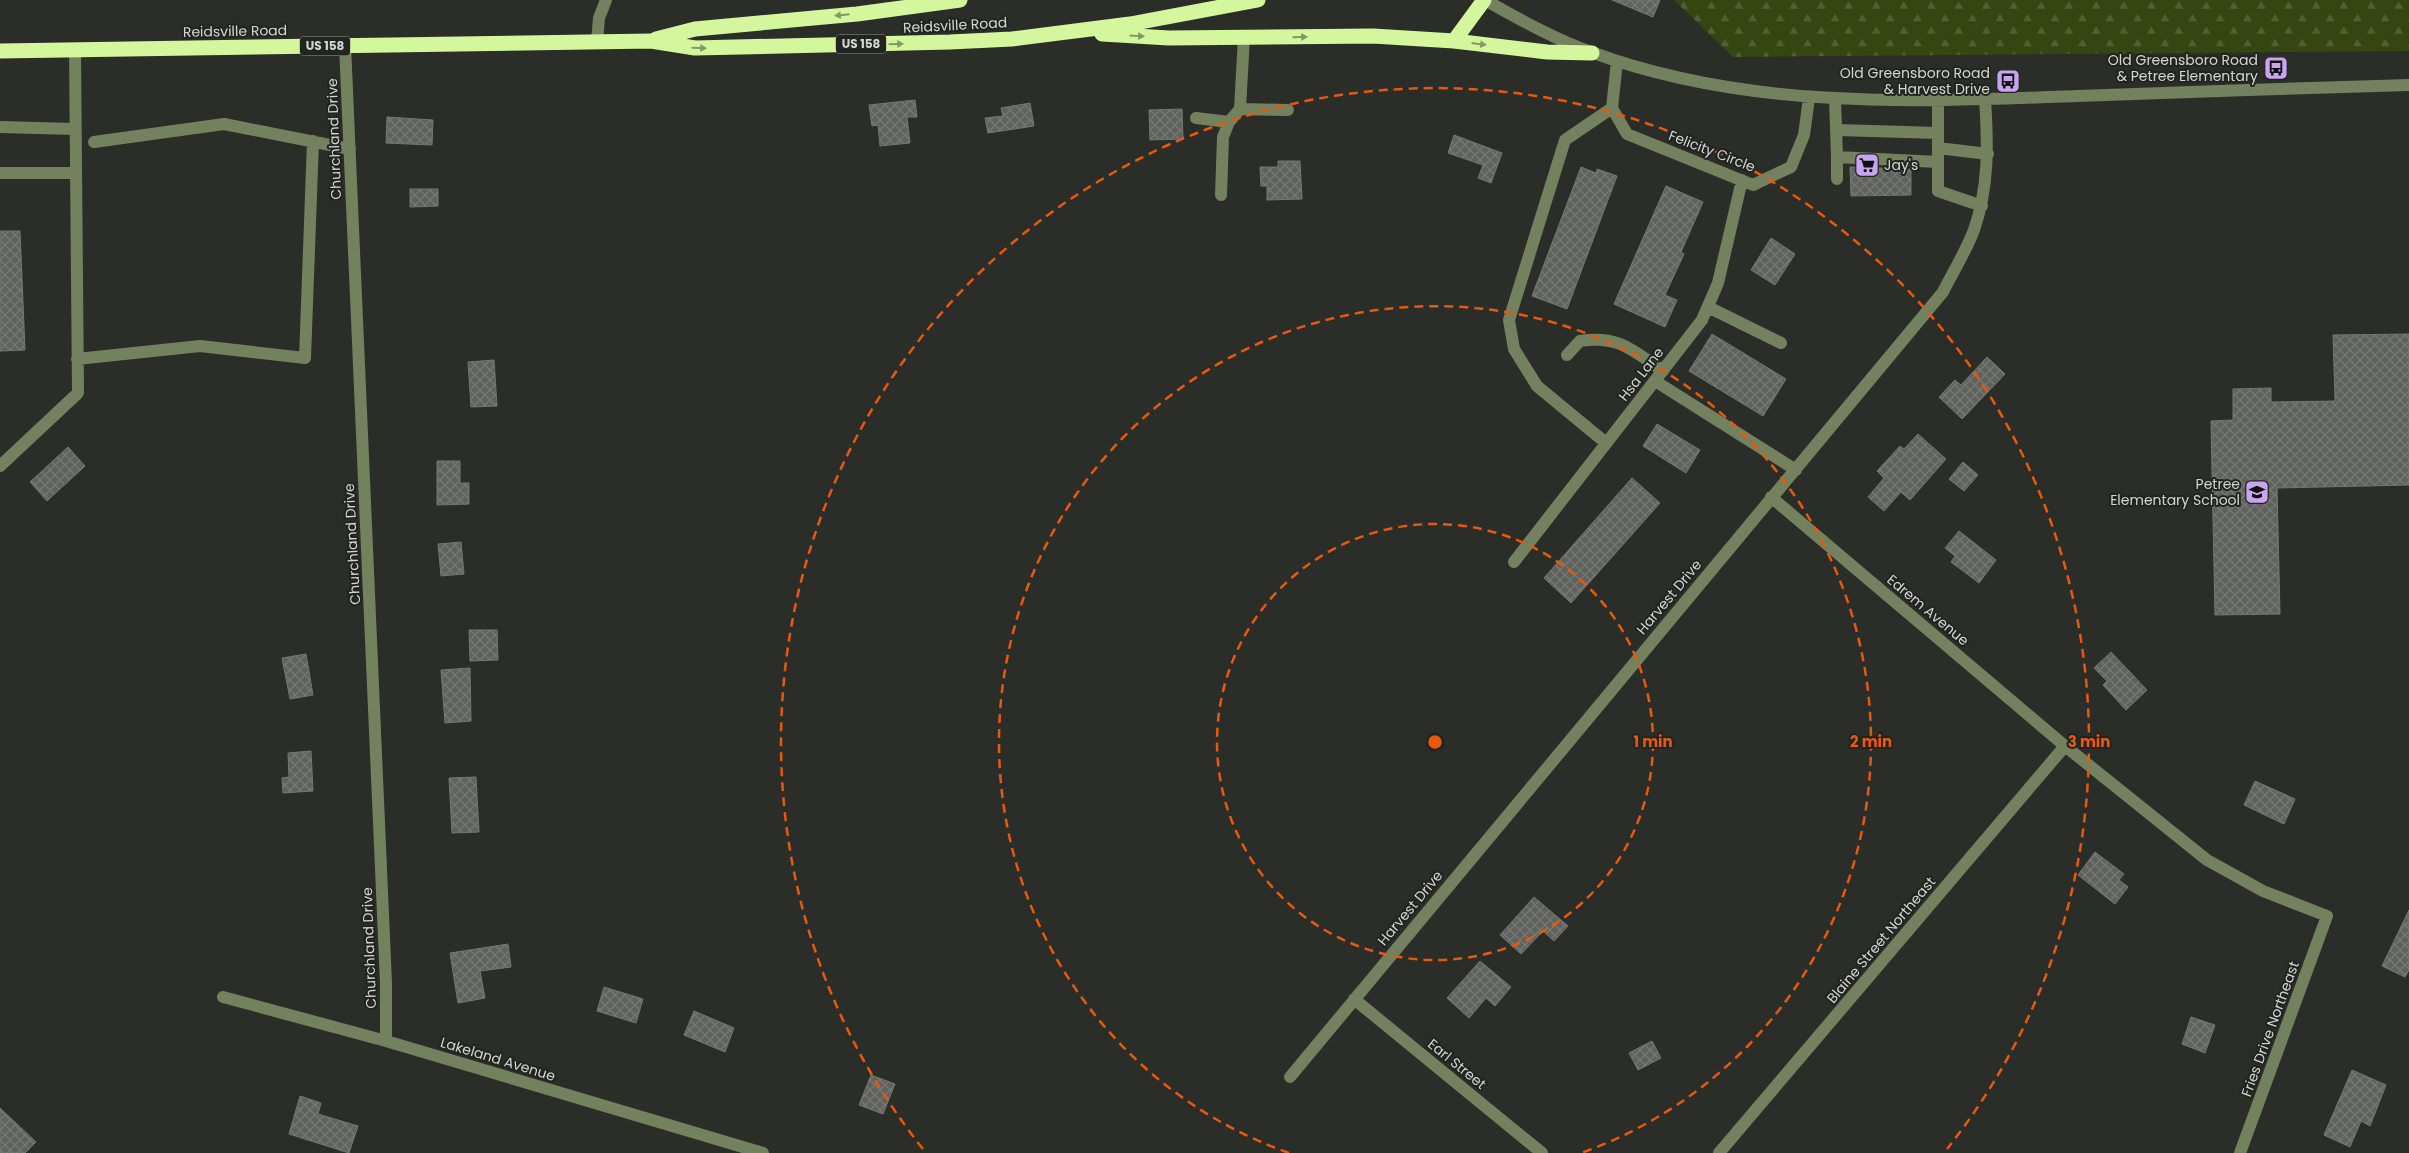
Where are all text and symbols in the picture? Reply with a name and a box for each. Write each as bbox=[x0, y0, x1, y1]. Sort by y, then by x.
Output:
one-way arrow bbox=[834, 11, 850, 19]
street label: Reidsville Road bbox=[902, 12, 1008, 38]
street label: Reidsville Road bbox=[183, 20, 287, 42]
one-way arrow bbox=[1129, 33, 1145, 41]
one-way arrow bbox=[1292, 33, 1308, 41]
road number: US 158 bbox=[836, 34, 886, 54]
road number: US 158 bbox=[300, 36, 350, 56]
one-way arrow bbox=[888, 39, 904, 47]
one-way arrow bbox=[1471, 40, 1487, 48]
one-way arrow bbox=[691, 44, 707, 52]
place label: Old Greensboro Road & Petree Elementary bbox=[2108, 50, 2258, 86]
bus stop icon: Old Greensboro Road & Petree Elementary bbox=[2263, 55, 2289, 81]
place label: Old Greensboro Road & Harvest Drive bbox=[1840, 63, 1990, 99]
bus stop icon: Old Greensboro Road & Harvest Drive bbox=[1995, 68, 2021, 94]
street label: Churchland Drive bbox=[322, 78, 346, 200]
street label: Felicity Circle bbox=[1666, 125, 1759, 177]
supermarket icon: Jay's bbox=[1854, 152, 1880, 178]
place label: Jay's bbox=[1884, 155, 1918, 175]
street label: Hsa Lane bbox=[1614, 343, 1669, 405]
place label: Petree Elementary School bbox=[2110, 474, 2240, 510]
school or university icon: Petree Elementary School bbox=[2244, 479, 2270, 505]
street label: Churchland Drive bbox=[339, 482, 365, 605]
street label: Harvest Drive bbox=[1632, 555, 1706, 639]
street label: Edrem Avenue bbox=[1883, 570, 1973, 650]
text: 1 min bbox=[1633, 731, 1673, 752]
text: 2 min bbox=[1850, 731, 1892, 752]
text: 3 min bbox=[2068, 731, 2110, 752]
centre of rings bbox=[1426, 733, 1444, 751]
street label: Harvest Drive bbox=[1373, 866, 1447, 950]
street label: Blaine Street Northeast bbox=[1822, 872, 1940, 1008]
street label: Churchland Drive bbox=[357, 887, 381, 1009]
street label: Fries Drive Northeast bbox=[2236, 958, 2304, 1100]
street label: Lakeland Avenue bbox=[438, 1032, 558, 1086]
street label: Earl Street bbox=[1423, 1034, 1491, 1094]

